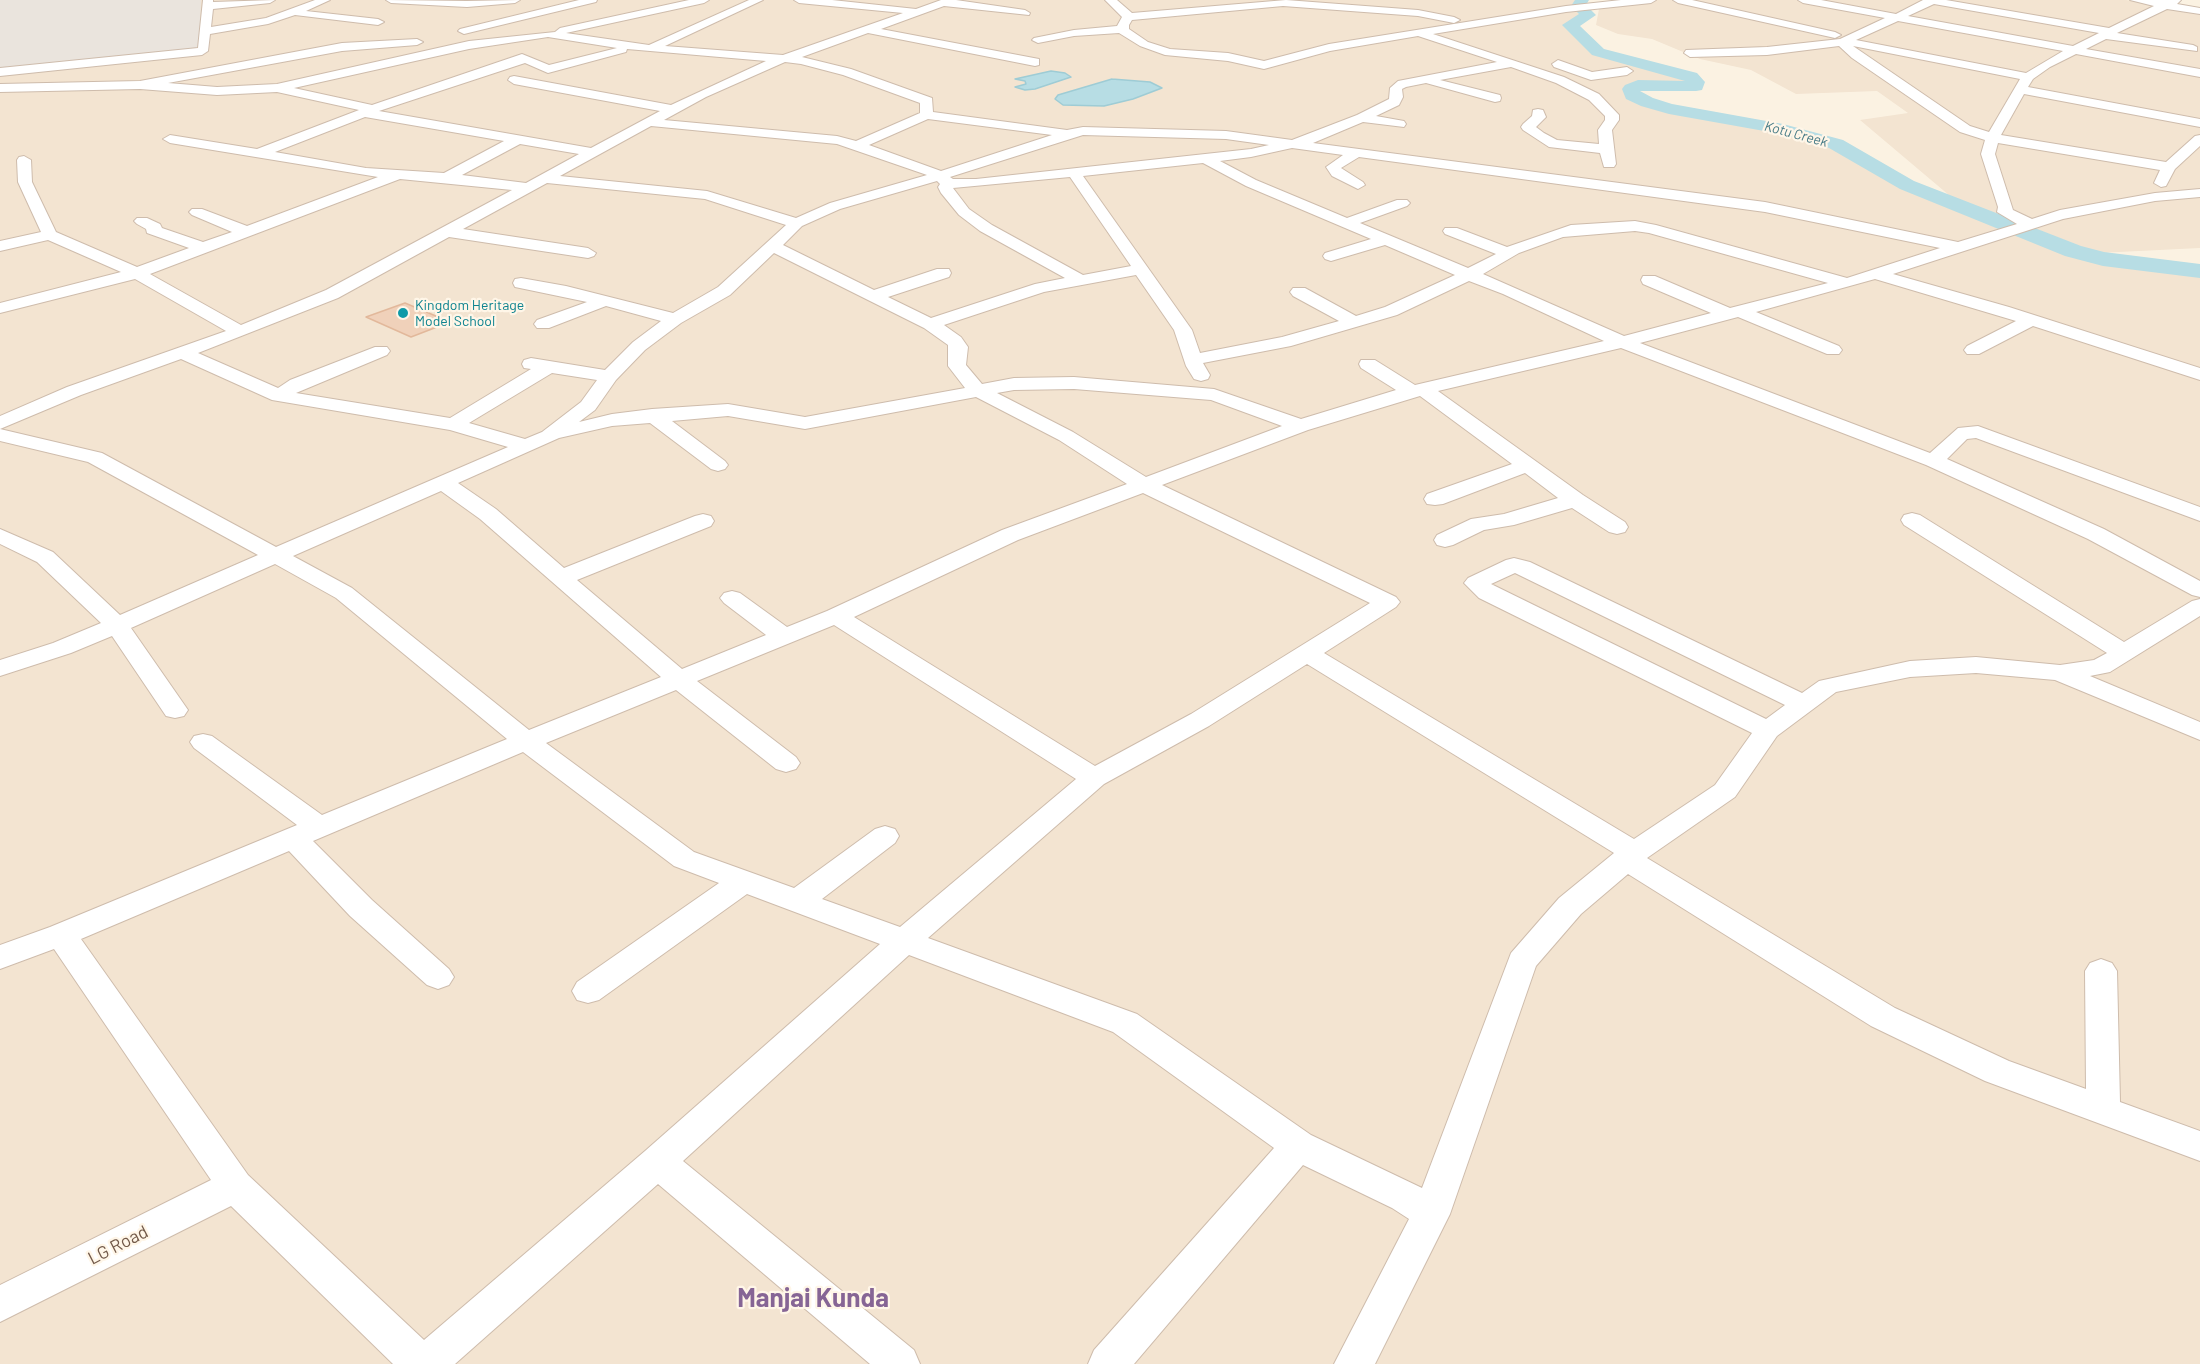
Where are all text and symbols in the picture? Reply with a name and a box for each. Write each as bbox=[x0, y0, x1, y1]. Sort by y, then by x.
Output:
water label: Kotu Creek bbox=[1763, 118, 1829, 150]
place label: Kingdom Heritage Model School bbox=[415, 297, 524, 330]
marker: Kingdom Heritage Model School bbox=[396, 306, 410, 320]
street label: LG Road bbox=[84, 1221, 152, 1269]
district label: Manjai Kunda bbox=[737, 1282, 889, 1314]

